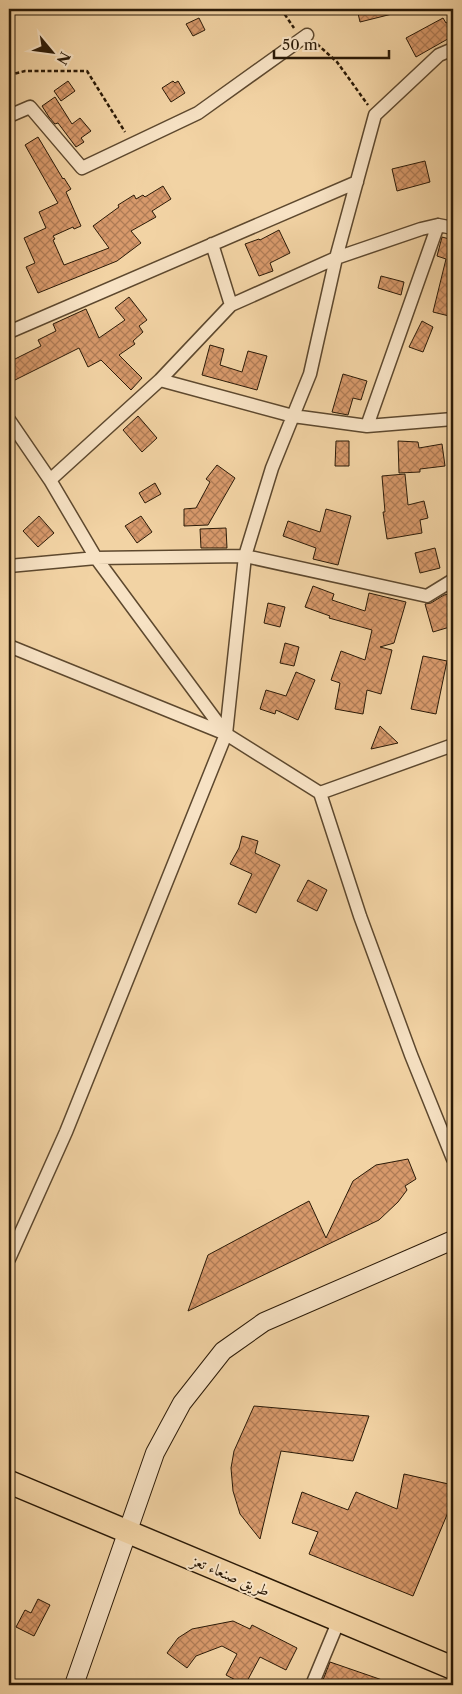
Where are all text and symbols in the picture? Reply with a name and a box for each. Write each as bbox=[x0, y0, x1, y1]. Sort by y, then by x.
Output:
north arrow bbox=[28, 28, 78, 78]
scale bar bbox=[274, 28, 390, 60]
text: 50 m bbox=[282, 35, 318, 54]
text: N bbox=[53, 49, 74, 68]
street label: طريق صنعاء تعز bbox=[187, 1549, 273, 1601]

